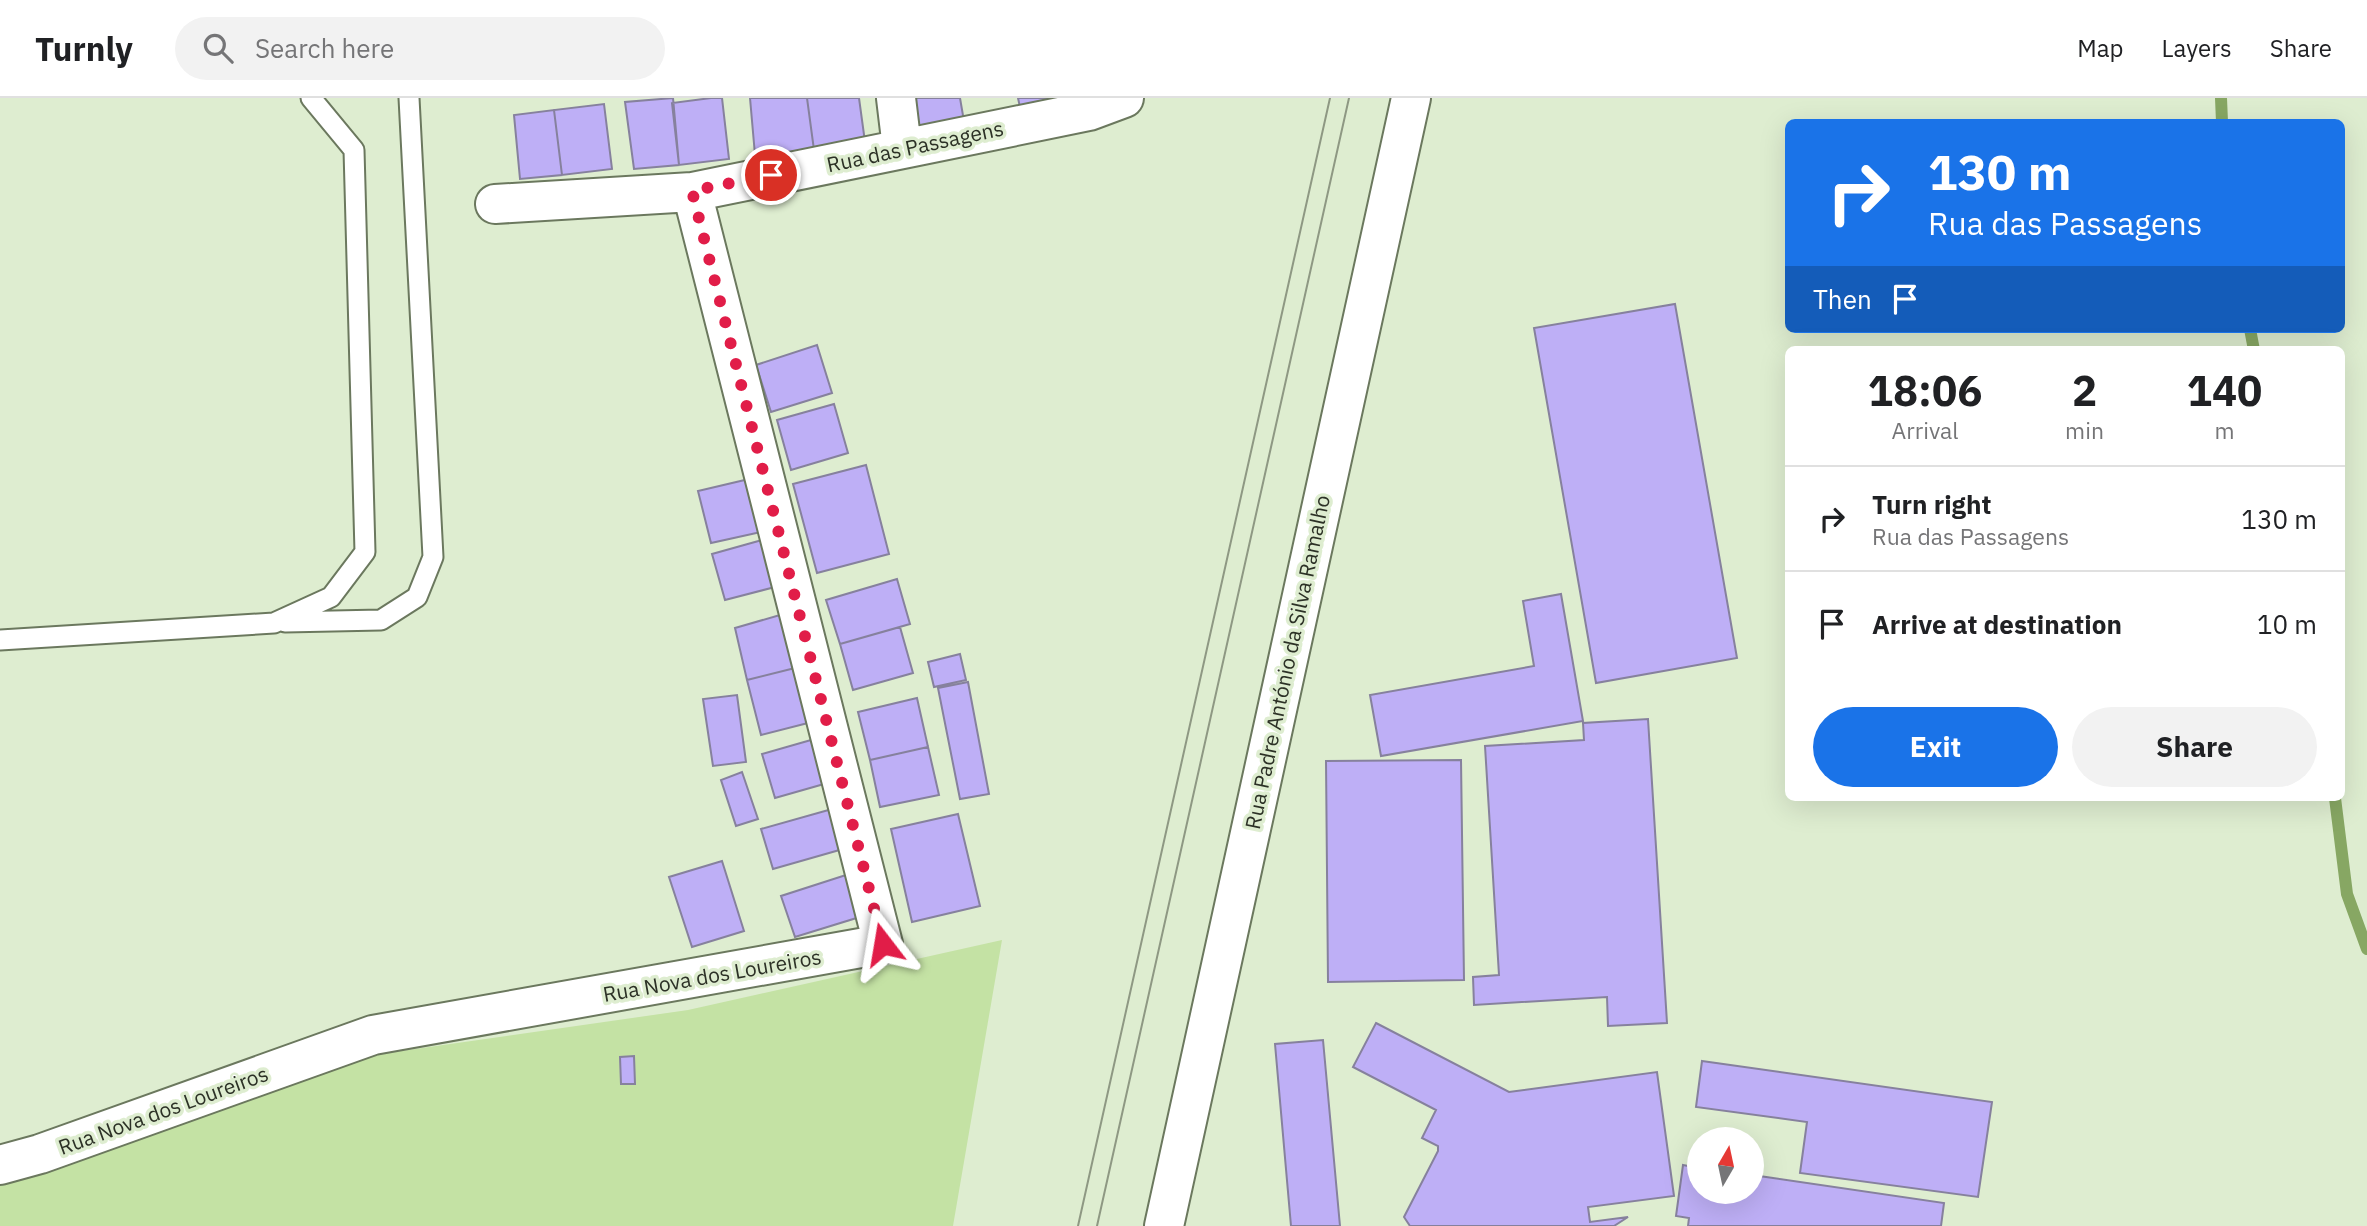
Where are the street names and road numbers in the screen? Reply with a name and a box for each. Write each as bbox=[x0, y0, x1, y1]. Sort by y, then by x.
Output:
street label: Rua das Passagens bbox=[824, 114, 1006, 178]
street label: Rua Padre António da Silva Ramalho bbox=[1238, 492, 1336, 832]
street label: Rua Nova dos Loureiros bbox=[601, 942, 823, 1008]
street label: Rua Nova dos Loureiros bbox=[54, 1059, 272, 1161]

